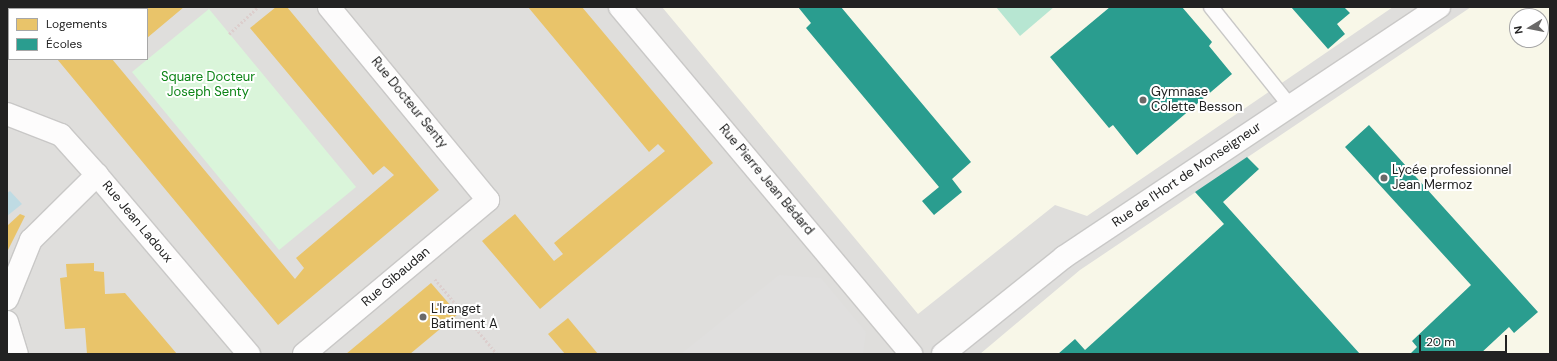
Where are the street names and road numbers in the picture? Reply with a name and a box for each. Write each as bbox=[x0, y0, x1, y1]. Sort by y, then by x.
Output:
street label: Rue Docteur Senty bbox=[367, 54, 451, 152]
street label: Rue de l'Hort de Monseigneur bbox=[1110, 119, 1264, 231]
street label: Rue Pierre Jean Bédard bbox=[715, 122, 817, 238]
street label: Rue Jean Ladoux bbox=[98, 178, 176, 266]
street label: Rue Gibaudan bbox=[359, 244, 433, 310]

